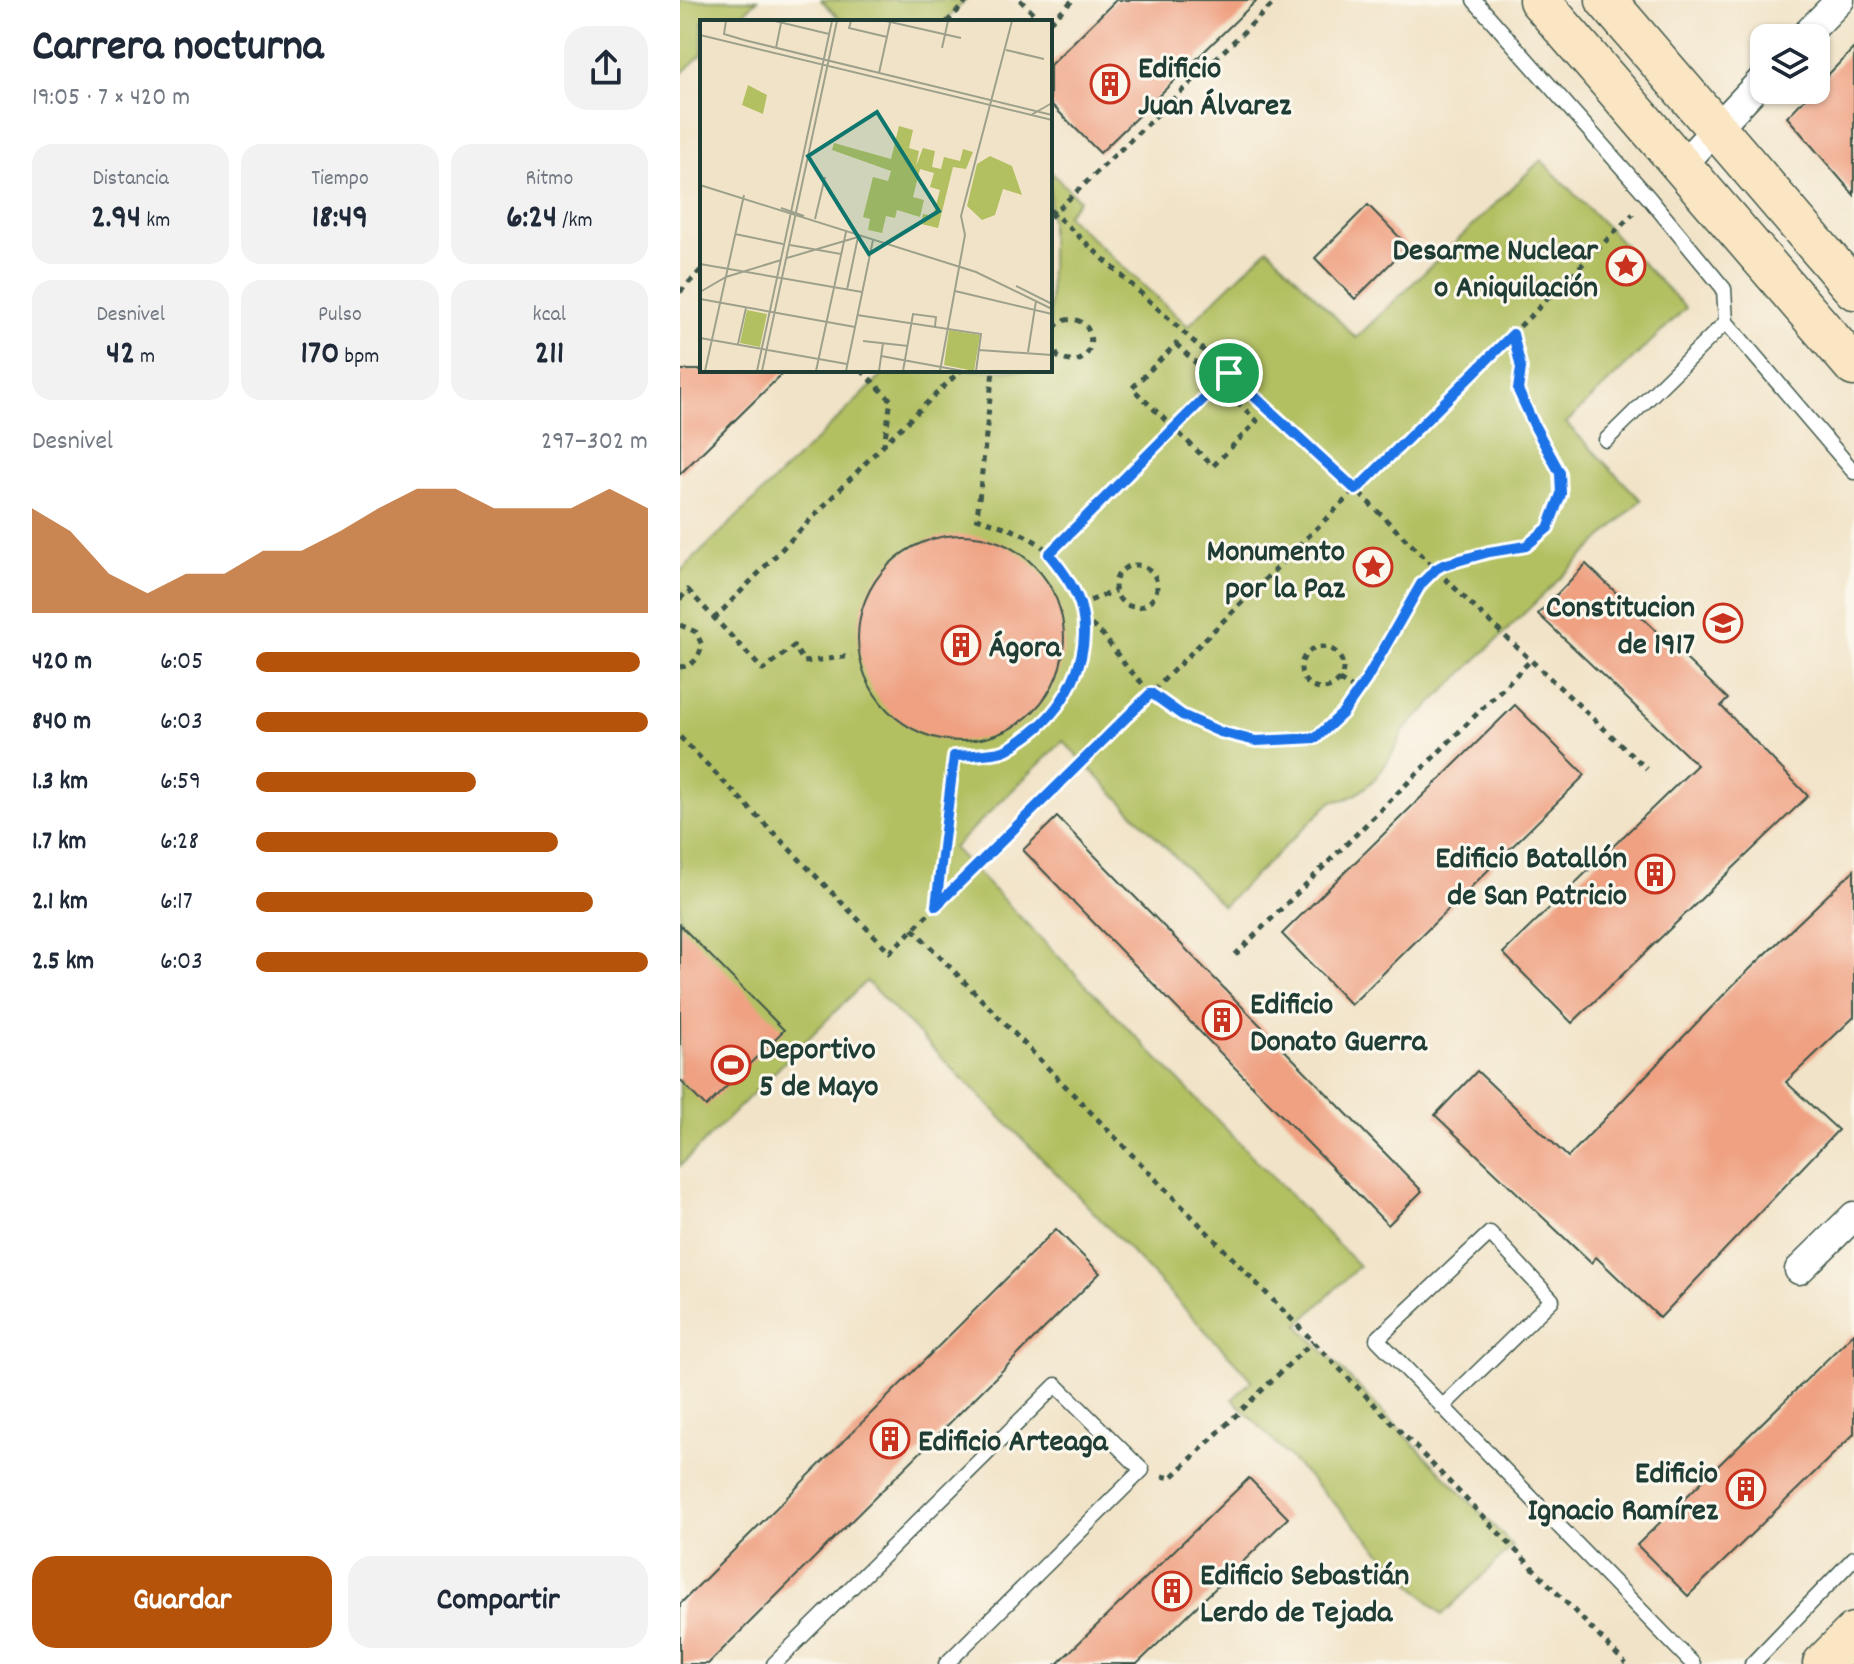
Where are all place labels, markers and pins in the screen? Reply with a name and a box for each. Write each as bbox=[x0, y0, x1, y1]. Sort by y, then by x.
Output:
place label: Edificio Juan Álvarez bbox=[1138, 48, 1292, 131]
building icon: Edificio Juan Álvarez bbox=[1089, 63, 1131, 105]
place label: Desarme Nuclear o Aniquilación bbox=[1393, 230, 1599, 313]
place icon: Desarme Nuclear o Aniquilación bbox=[1605, 245, 1647, 287]
pin bbox=[1195, 339, 1263, 407]
place label: Monumento por la Paz bbox=[1207, 531, 1346, 614]
place icon: Monumento por la Paz bbox=[1352, 546, 1394, 588]
place label: Constitucion de 1917 bbox=[1546, 587, 1695, 670]
school or university icon: Constitucion de 1917 bbox=[1702, 602, 1744, 644]
building icon: Ágora bbox=[940, 624, 982, 666]
place label: Ágora bbox=[989, 627, 1062, 673]
place label: Edificio Batallón de San Patricio bbox=[1435, 838, 1627, 921]
building icon: Edificio Batallón de San Patricio bbox=[1634, 853, 1676, 895]
place label: Edificio Donato Guerra bbox=[1250, 984, 1428, 1067]
building icon: Edificio Donato Guerra bbox=[1201, 999, 1243, 1041]
place label: Deportivo 5 de Mayo bbox=[759, 1029, 879, 1112]
sports icon: Deportivo 5 de Mayo bbox=[710, 1044, 752, 1086]
building icon: Edificio Arteaga bbox=[869, 1418, 911, 1460]
place label: Edificio Arteaga bbox=[918, 1421, 1109, 1467]
place label: Edificio Ignacio Ramírez bbox=[1527, 1453, 1719, 1536]
building icon: Edificio Ignacio Ramírez bbox=[1725, 1468, 1767, 1510]
place label: Edificio Sebastián Lerdo de Tejada bbox=[1200, 1555, 1409, 1638]
building icon: Edificio Sebastián Lerdo de Tejada bbox=[1151, 1570, 1193, 1612]

